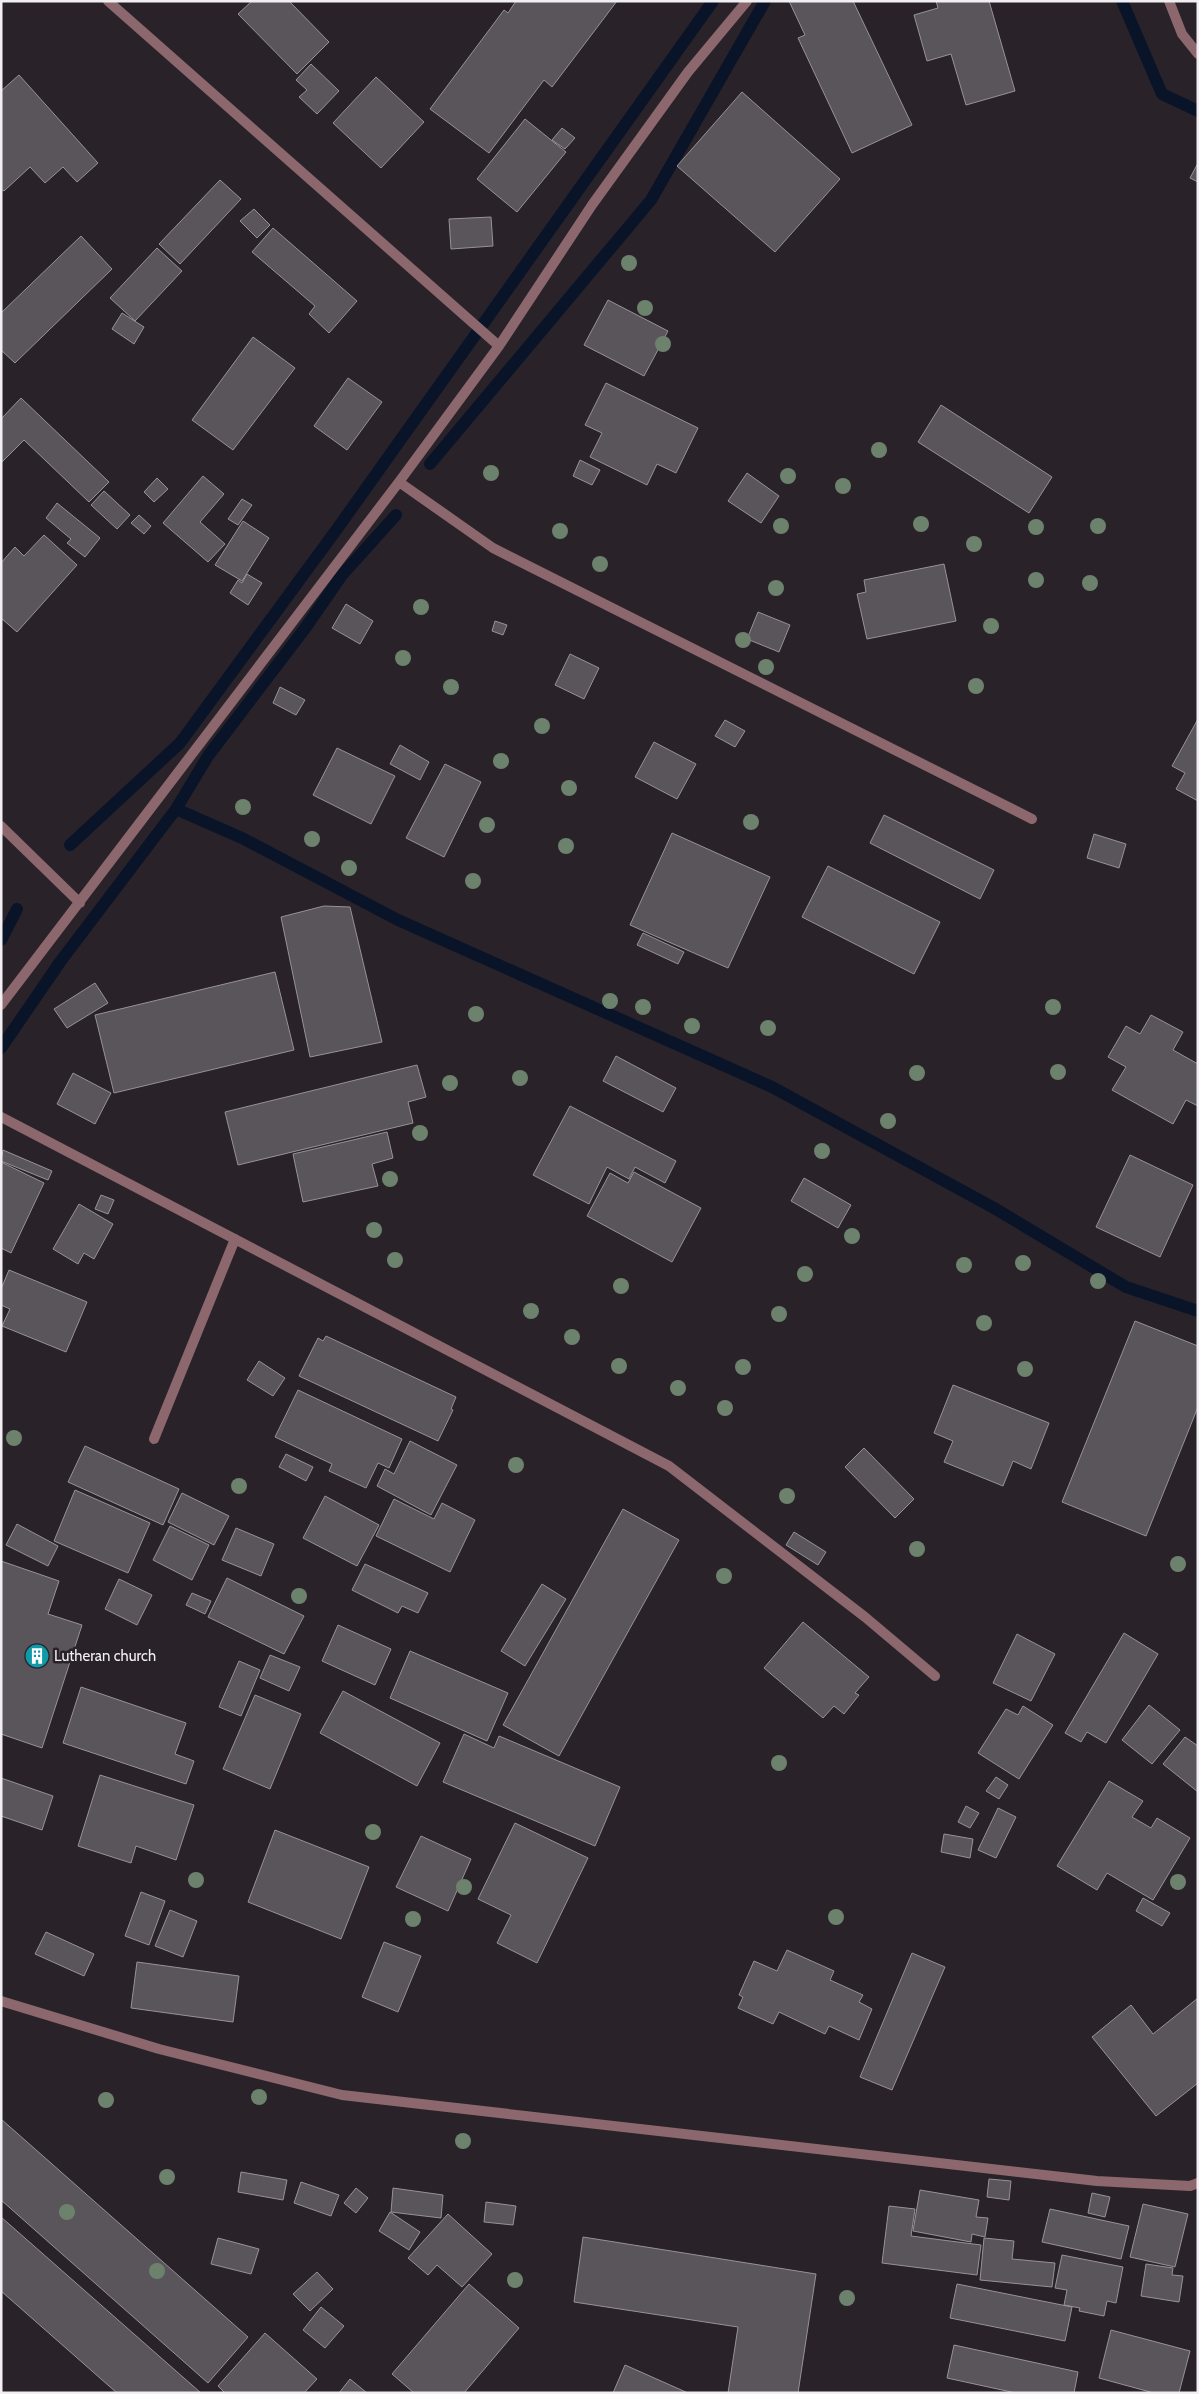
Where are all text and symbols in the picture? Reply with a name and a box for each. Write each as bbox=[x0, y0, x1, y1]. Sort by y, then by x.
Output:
building icon: Lutheran church bbox=[24, 1643, 50, 1669]
place label: Lutheran church bbox=[54, 1647, 156, 1665]

